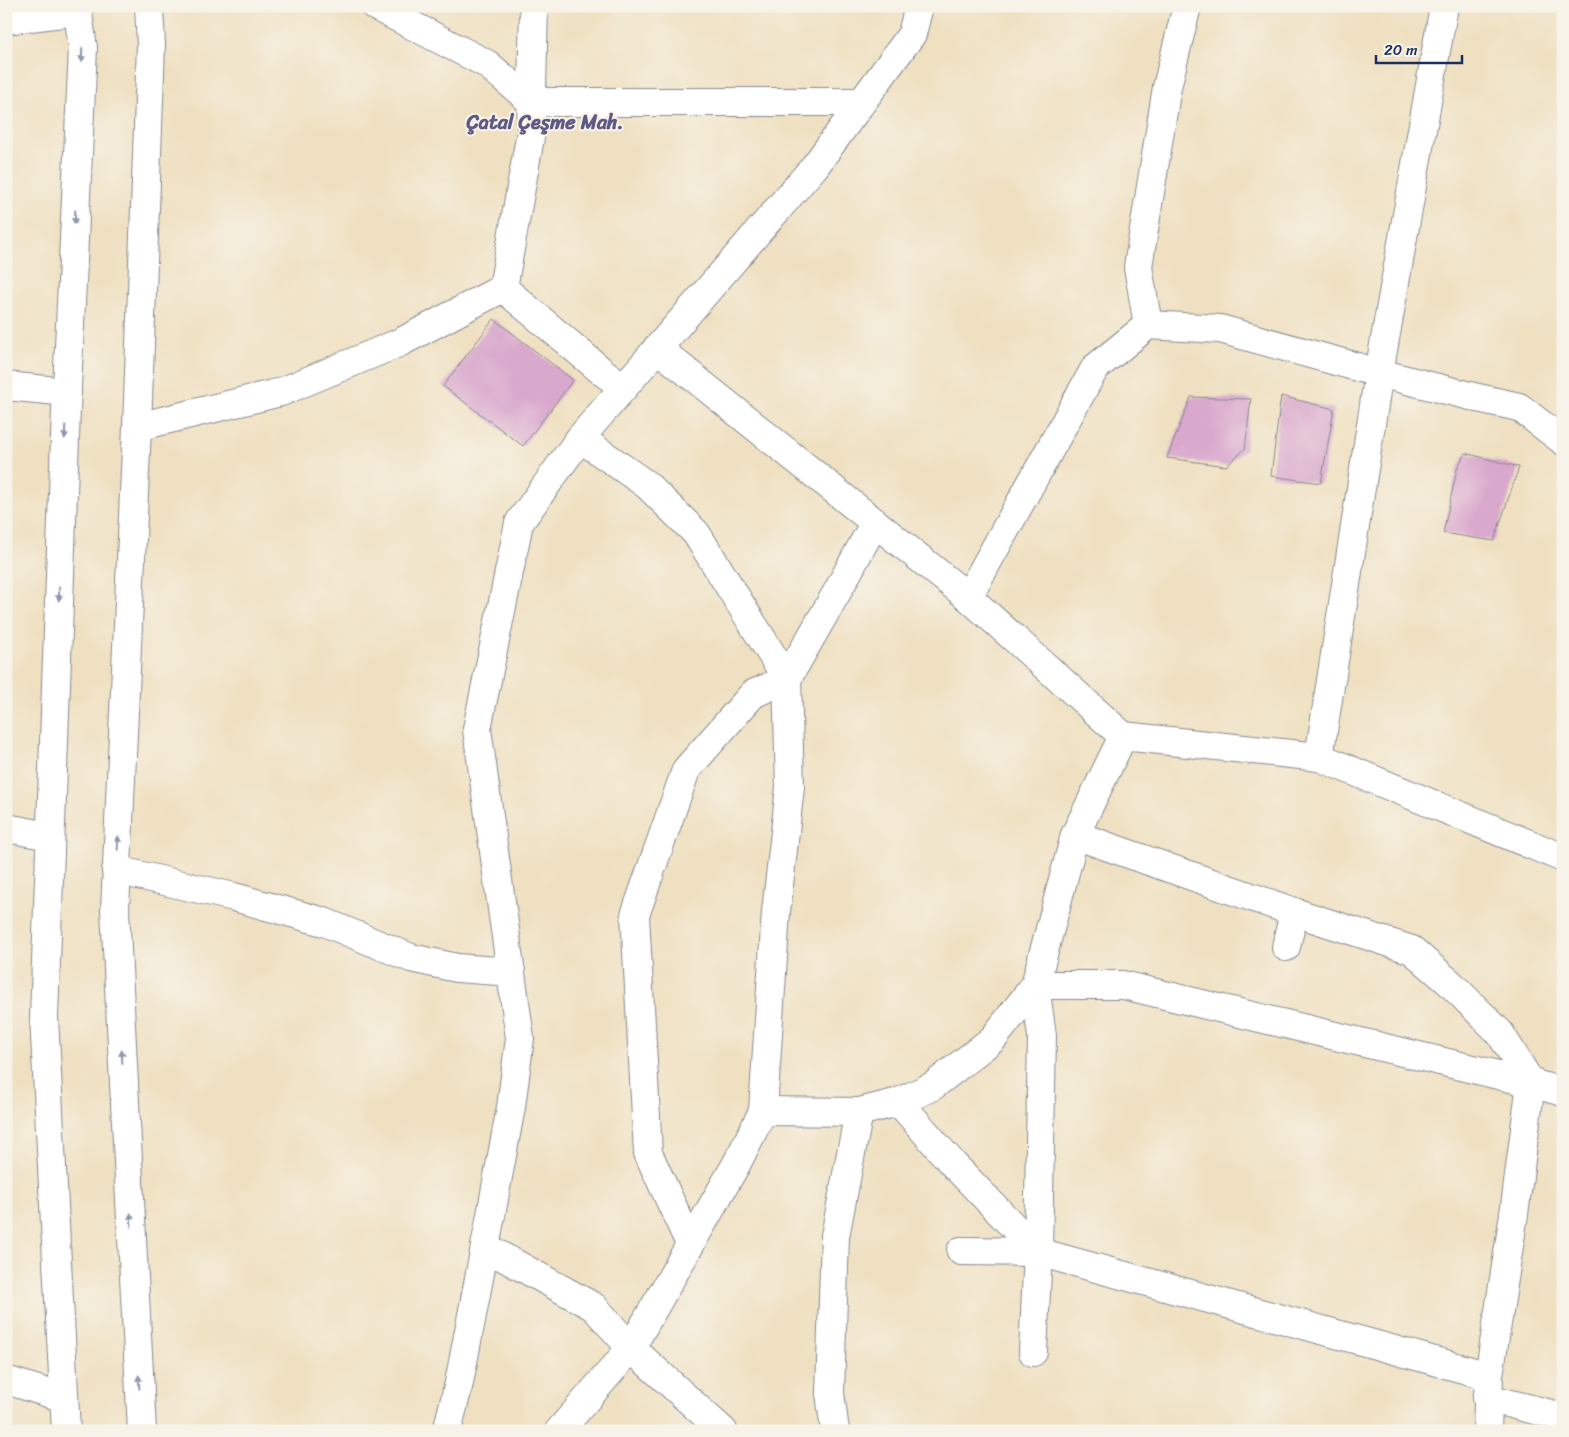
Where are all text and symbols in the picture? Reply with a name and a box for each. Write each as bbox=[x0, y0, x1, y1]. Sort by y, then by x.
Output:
scale bar bbox=[1376, 32, 1463, 64]
text: 20 m bbox=[1384, 37, 1418, 63]
one-way arrow bbox=[78, 47, 86, 63]
district label: Çatal Çeşme Mah. bbox=[465, 105, 624, 140]
one-way arrow bbox=[70, 209, 78, 225]
one-way arrow bbox=[61, 424, 69, 440]
one-way arrow bbox=[55, 586, 63, 602]
one-way arrow bbox=[114, 835, 122, 851]
one-way arrow bbox=[118, 1049, 126, 1065]
one-way arrow bbox=[126, 1212, 134, 1228]
one-way arrow bbox=[135, 1374, 143, 1390]

